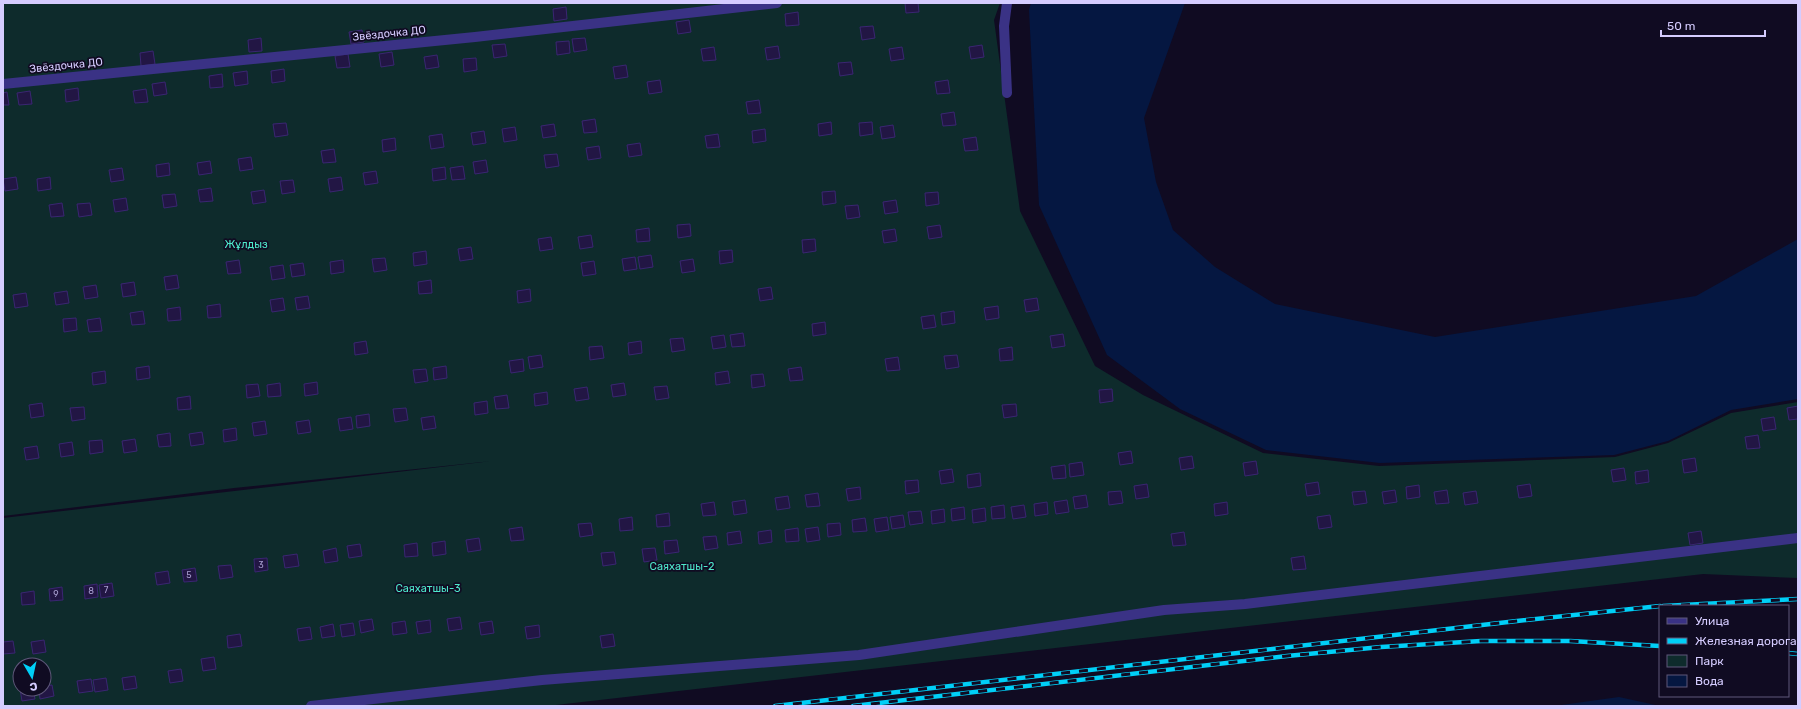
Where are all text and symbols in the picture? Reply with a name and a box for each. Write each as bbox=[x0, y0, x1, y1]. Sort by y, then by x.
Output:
scale bar bbox=[1661, 12, 1765, 38]
text: 50 m bbox=[1667, 19, 1695, 33]
street label: Звёздочка ДО bbox=[352, 23, 426, 44]
street label: Звёздочка ДО bbox=[29, 55, 103, 76]
park label: Жұлдыз bbox=[224, 238, 268, 251]
house number: 3 bbox=[258, 560, 264, 570]
park label: Саяхатшы-2 bbox=[650, 560, 714, 573]
house number: 5 bbox=[186, 570, 192, 580]
park label: Саяхатшы-3 bbox=[395, 582, 461, 595]
house number: 7 bbox=[104, 585, 109, 595]
house number: 8 bbox=[88, 586, 94, 596]
house number: 9 bbox=[53, 589, 59, 599]
legend bbox=[1659, 605, 1789, 697]
text: Улица bbox=[1695, 614, 1729, 628]
text: Железная дорога bbox=[1695, 634, 1797, 648]
text: Парк bbox=[1695, 654, 1724, 668]
north arrow bbox=[12, 657, 52, 697]
text: Вода bbox=[1695, 674, 1724, 688]
text: С bbox=[28, 679, 38, 693]

